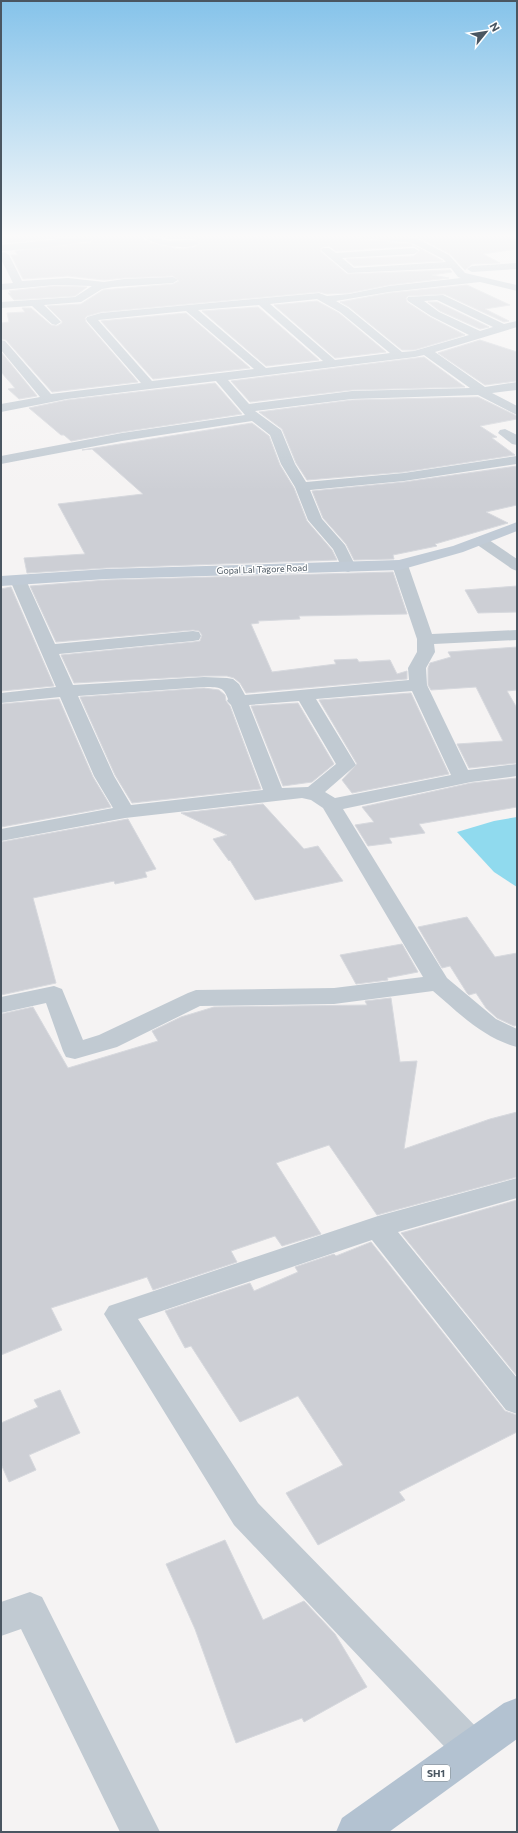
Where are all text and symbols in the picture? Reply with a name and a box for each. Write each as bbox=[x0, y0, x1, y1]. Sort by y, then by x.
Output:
north arrow bbox=[466, 12, 506, 52]
text: N bbox=[487, 20, 503, 34]
street label: Gopal Lal Tagore Road bbox=[216, 562, 308, 576]
road number: SH1 bbox=[422, 1765, 450, 1781]

